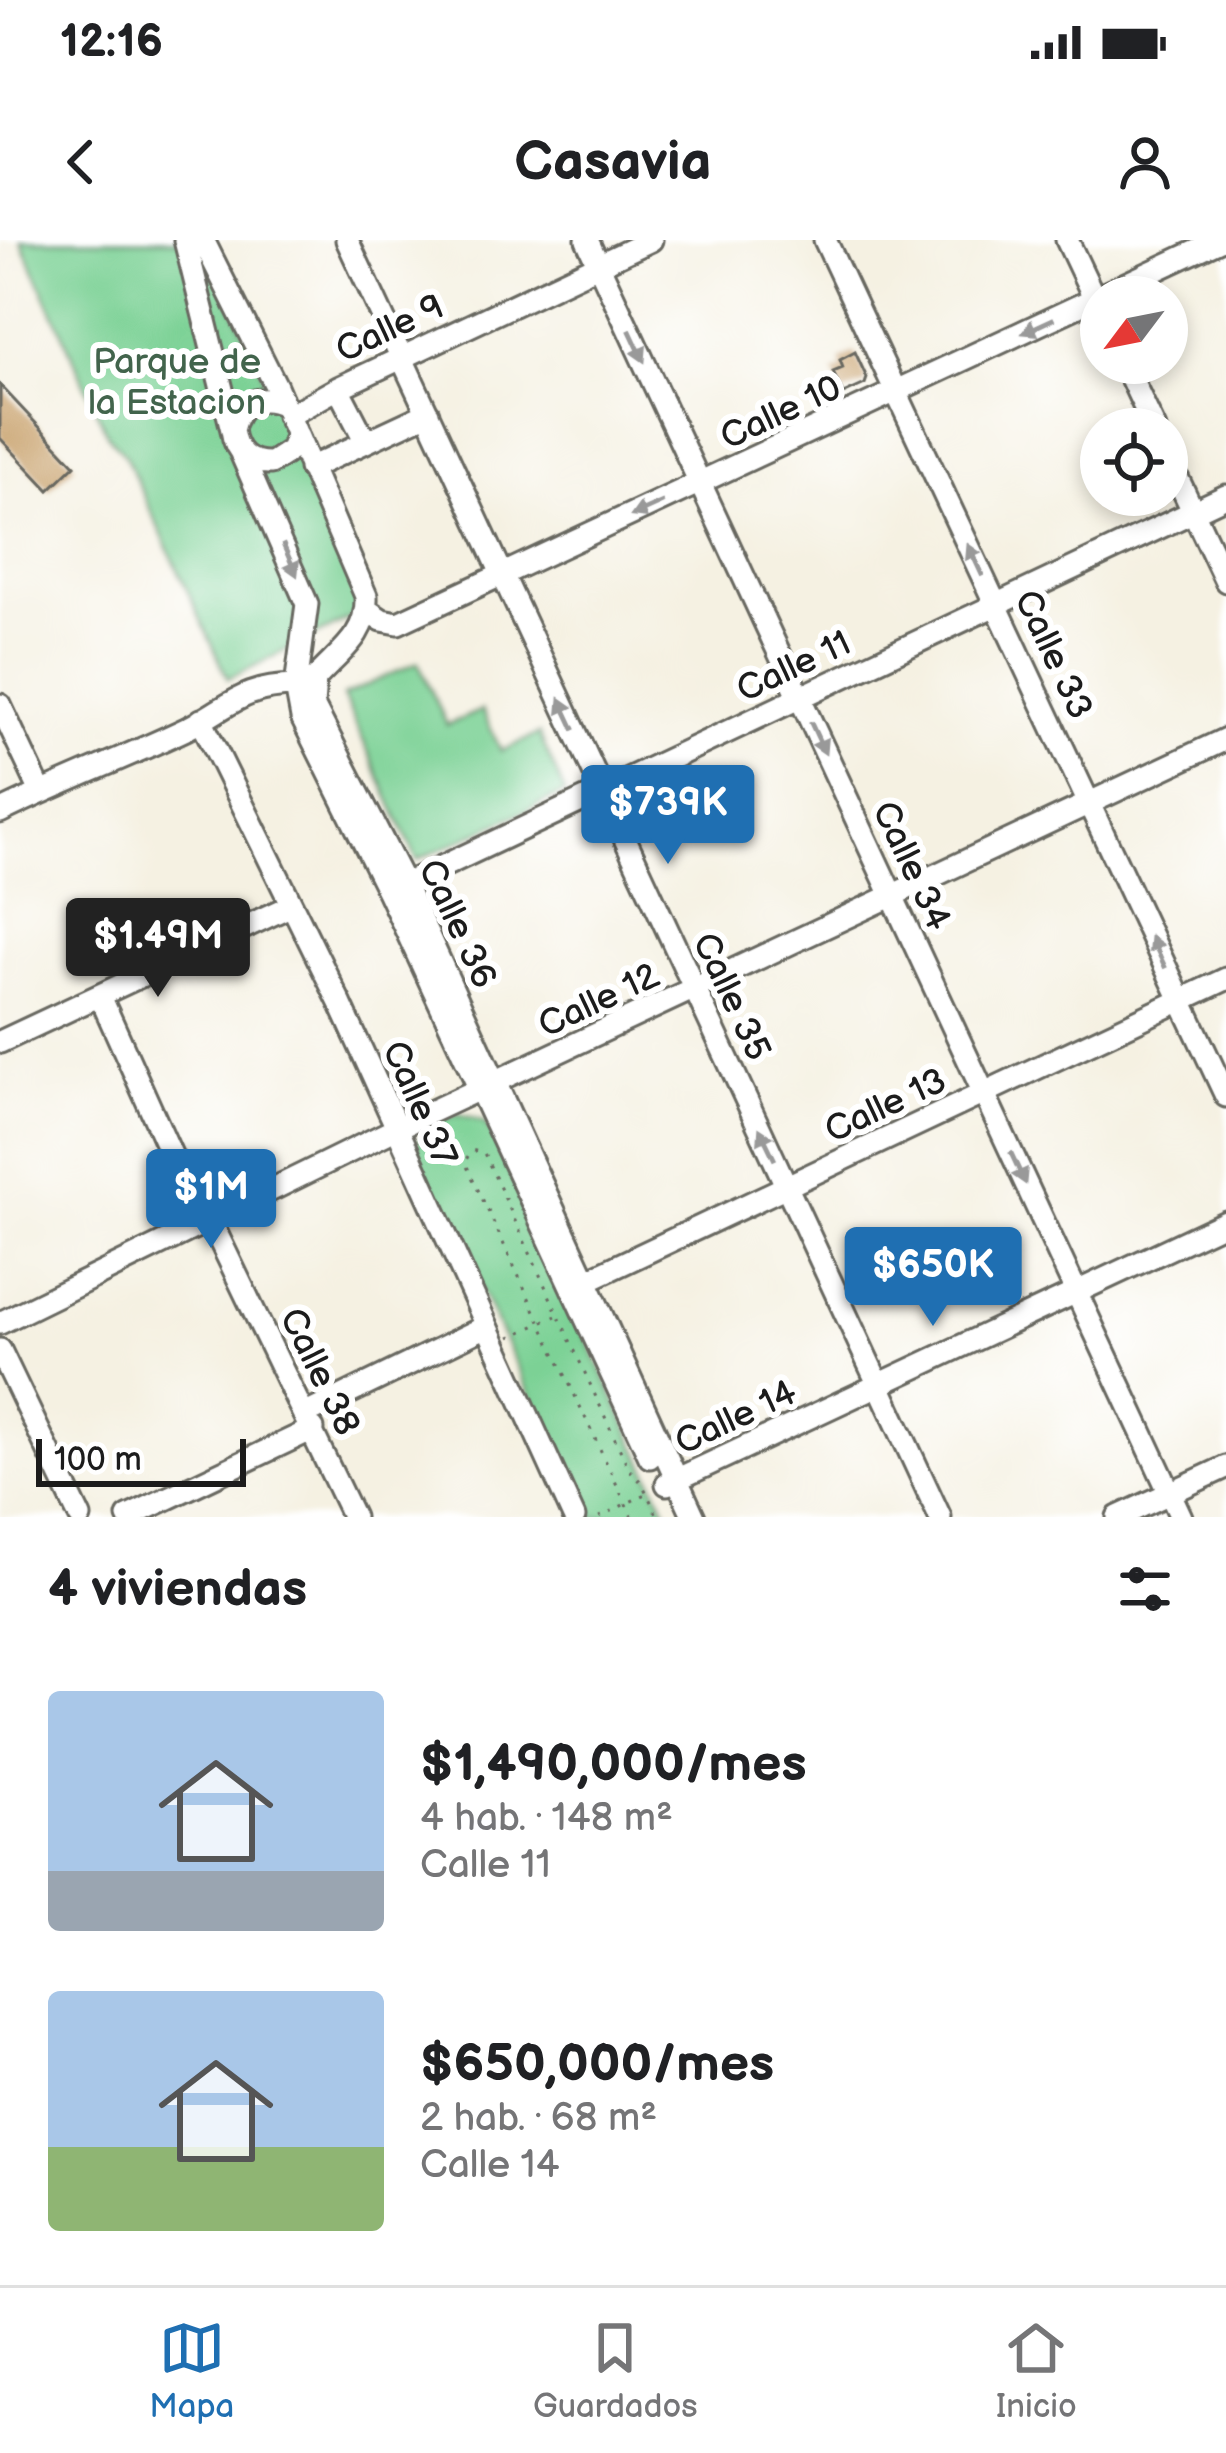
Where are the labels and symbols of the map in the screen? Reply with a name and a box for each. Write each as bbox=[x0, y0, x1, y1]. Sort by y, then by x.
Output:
north arrow bbox=[1080, 276, 1188, 384]
street label: Calle 9 bbox=[329, 286, 451, 373]
one-way arrow bbox=[1020, 316, 1055, 336]
one-way arrow bbox=[627, 329, 647, 364]
park label: Parque de la Estacion bbox=[88, 341, 266, 425]
street label: Calle 10 bbox=[714, 367, 848, 460]
one-way arrow bbox=[629, 499, 664, 519]
one-way arrow bbox=[965, 542, 985, 577]
one-way arrow bbox=[280, 543, 300, 578]
street label: Calle 33 bbox=[1004, 584, 1101, 726]
street label: Calle 11 bbox=[730, 622, 858, 712]
one-way arrow bbox=[557, 696, 577, 731]
one-way arrow bbox=[808, 721, 828, 756]
pin: $739K bbox=[584, 765, 752, 867]
street label: Calle 34 bbox=[862, 795, 959, 937]
street label: Calle 36 bbox=[408, 853, 505, 995]
pin: $1.49M bbox=[60, 898, 256, 1000]
street label: Calle 35 bbox=[683, 927, 779, 1068]
one-way arrow bbox=[1148, 934, 1168, 969]
street label: Calle 12 bbox=[532, 955, 666, 1048]
street label: Calle 37 bbox=[372, 1035, 465, 1174]
street label: Calle 13 bbox=[819, 1060, 954, 1153]
one-way arrow bbox=[758, 1127, 778, 1161]
pin: $1M bbox=[153, 1149, 269, 1251]
one-way arrow bbox=[1008, 1151, 1028, 1186]
pin: $650K bbox=[849, 1227, 1017, 1329]
street label: Calle 38 bbox=[270, 1302, 368, 1443]
street label: Calle 14 bbox=[669, 1372, 804, 1465]
scale bar bbox=[36, 1433, 246, 1486]

